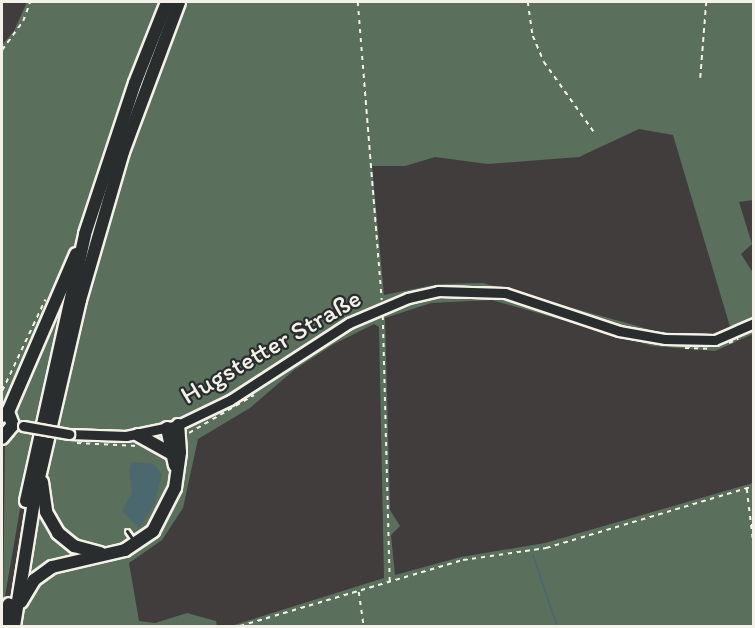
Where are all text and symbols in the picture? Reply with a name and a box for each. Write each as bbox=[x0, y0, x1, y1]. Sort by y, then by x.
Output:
street label: Hugstetter Straße bbox=[175, 283, 367, 411]

